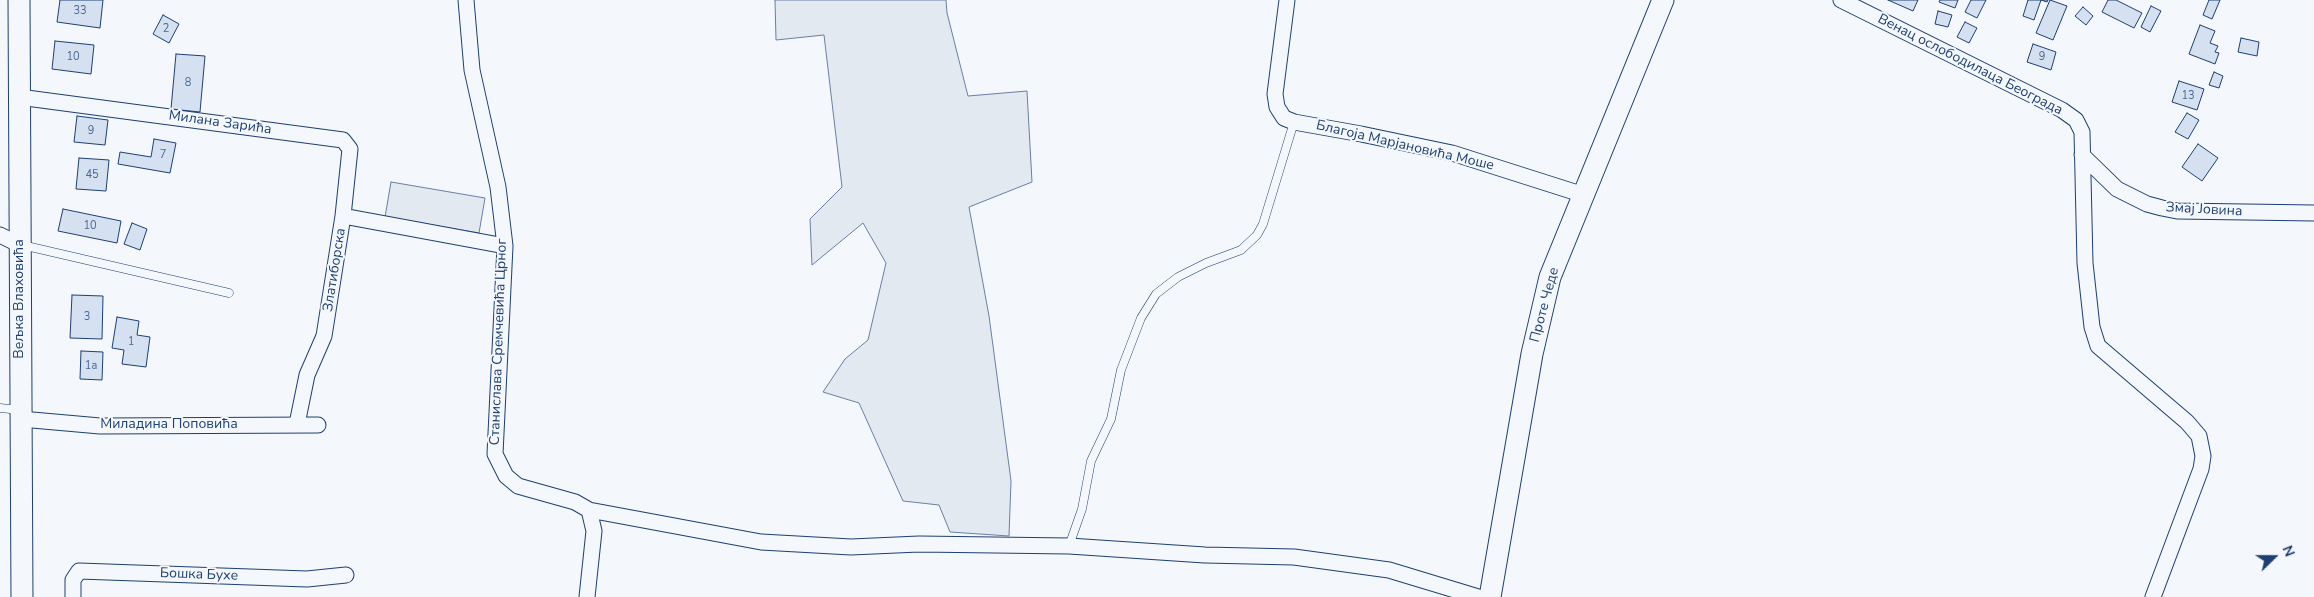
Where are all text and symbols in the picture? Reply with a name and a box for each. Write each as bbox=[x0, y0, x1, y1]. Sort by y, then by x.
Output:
house number: 33 bbox=[73, 4, 87, 18]
street label: Венац ослободилаца Београда bbox=[1875, 11, 2065, 119]
house number: 2 bbox=[163, 22, 169, 36]
house number: 10 bbox=[66, 50, 80, 64]
house number: 9 bbox=[2039, 50, 2045, 64]
house number: 8 bbox=[185, 76, 191, 90]
house number: 13 bbox=[2181, 89, 2195, 103]
street label: Милана Зарића bbox=[167, 107, 273, 139]
street label: Благоја Марјановића Моше bbox=[1314, 117, 1496, 175]
house number: 9 bbox=[88, 124, 94, 138]
house number: 7 bbox=[160, 148, 166, 162]
house number: 45 bbox=[85, 168, 99, 182]
street label: Змај Јовина bbox=[2165, 200, 2243, 220]
house number: 10 bbox=[83, 219, 97, 233]
street label: Златиборска bbox=[320, 227, 350, 313]
street label: Станислава Сремчевића Црног bbox=[487, 238, 511, 446]
street label: Вељка Влаховића bbox=[12, 239, 28, 359]
street label: Проте Чеде bbox=[1527, 266, 1563, 344]
house number: 3 bbox=[84, 310, 90, 324]
house number: 1 bbox=[128, 335, 134, 349]
house number: 1a bbox=[85, 359, 97, 373]
street label: Миладина Поповића bbox=[100, 417, 238, 433]
north arrow bbox=[2249, 532, 2299, 582]
text: N bbox=[2278, 543, 2299, 560]
street label: Бошка Бухе bbox=[160, 565, 238, 585]

